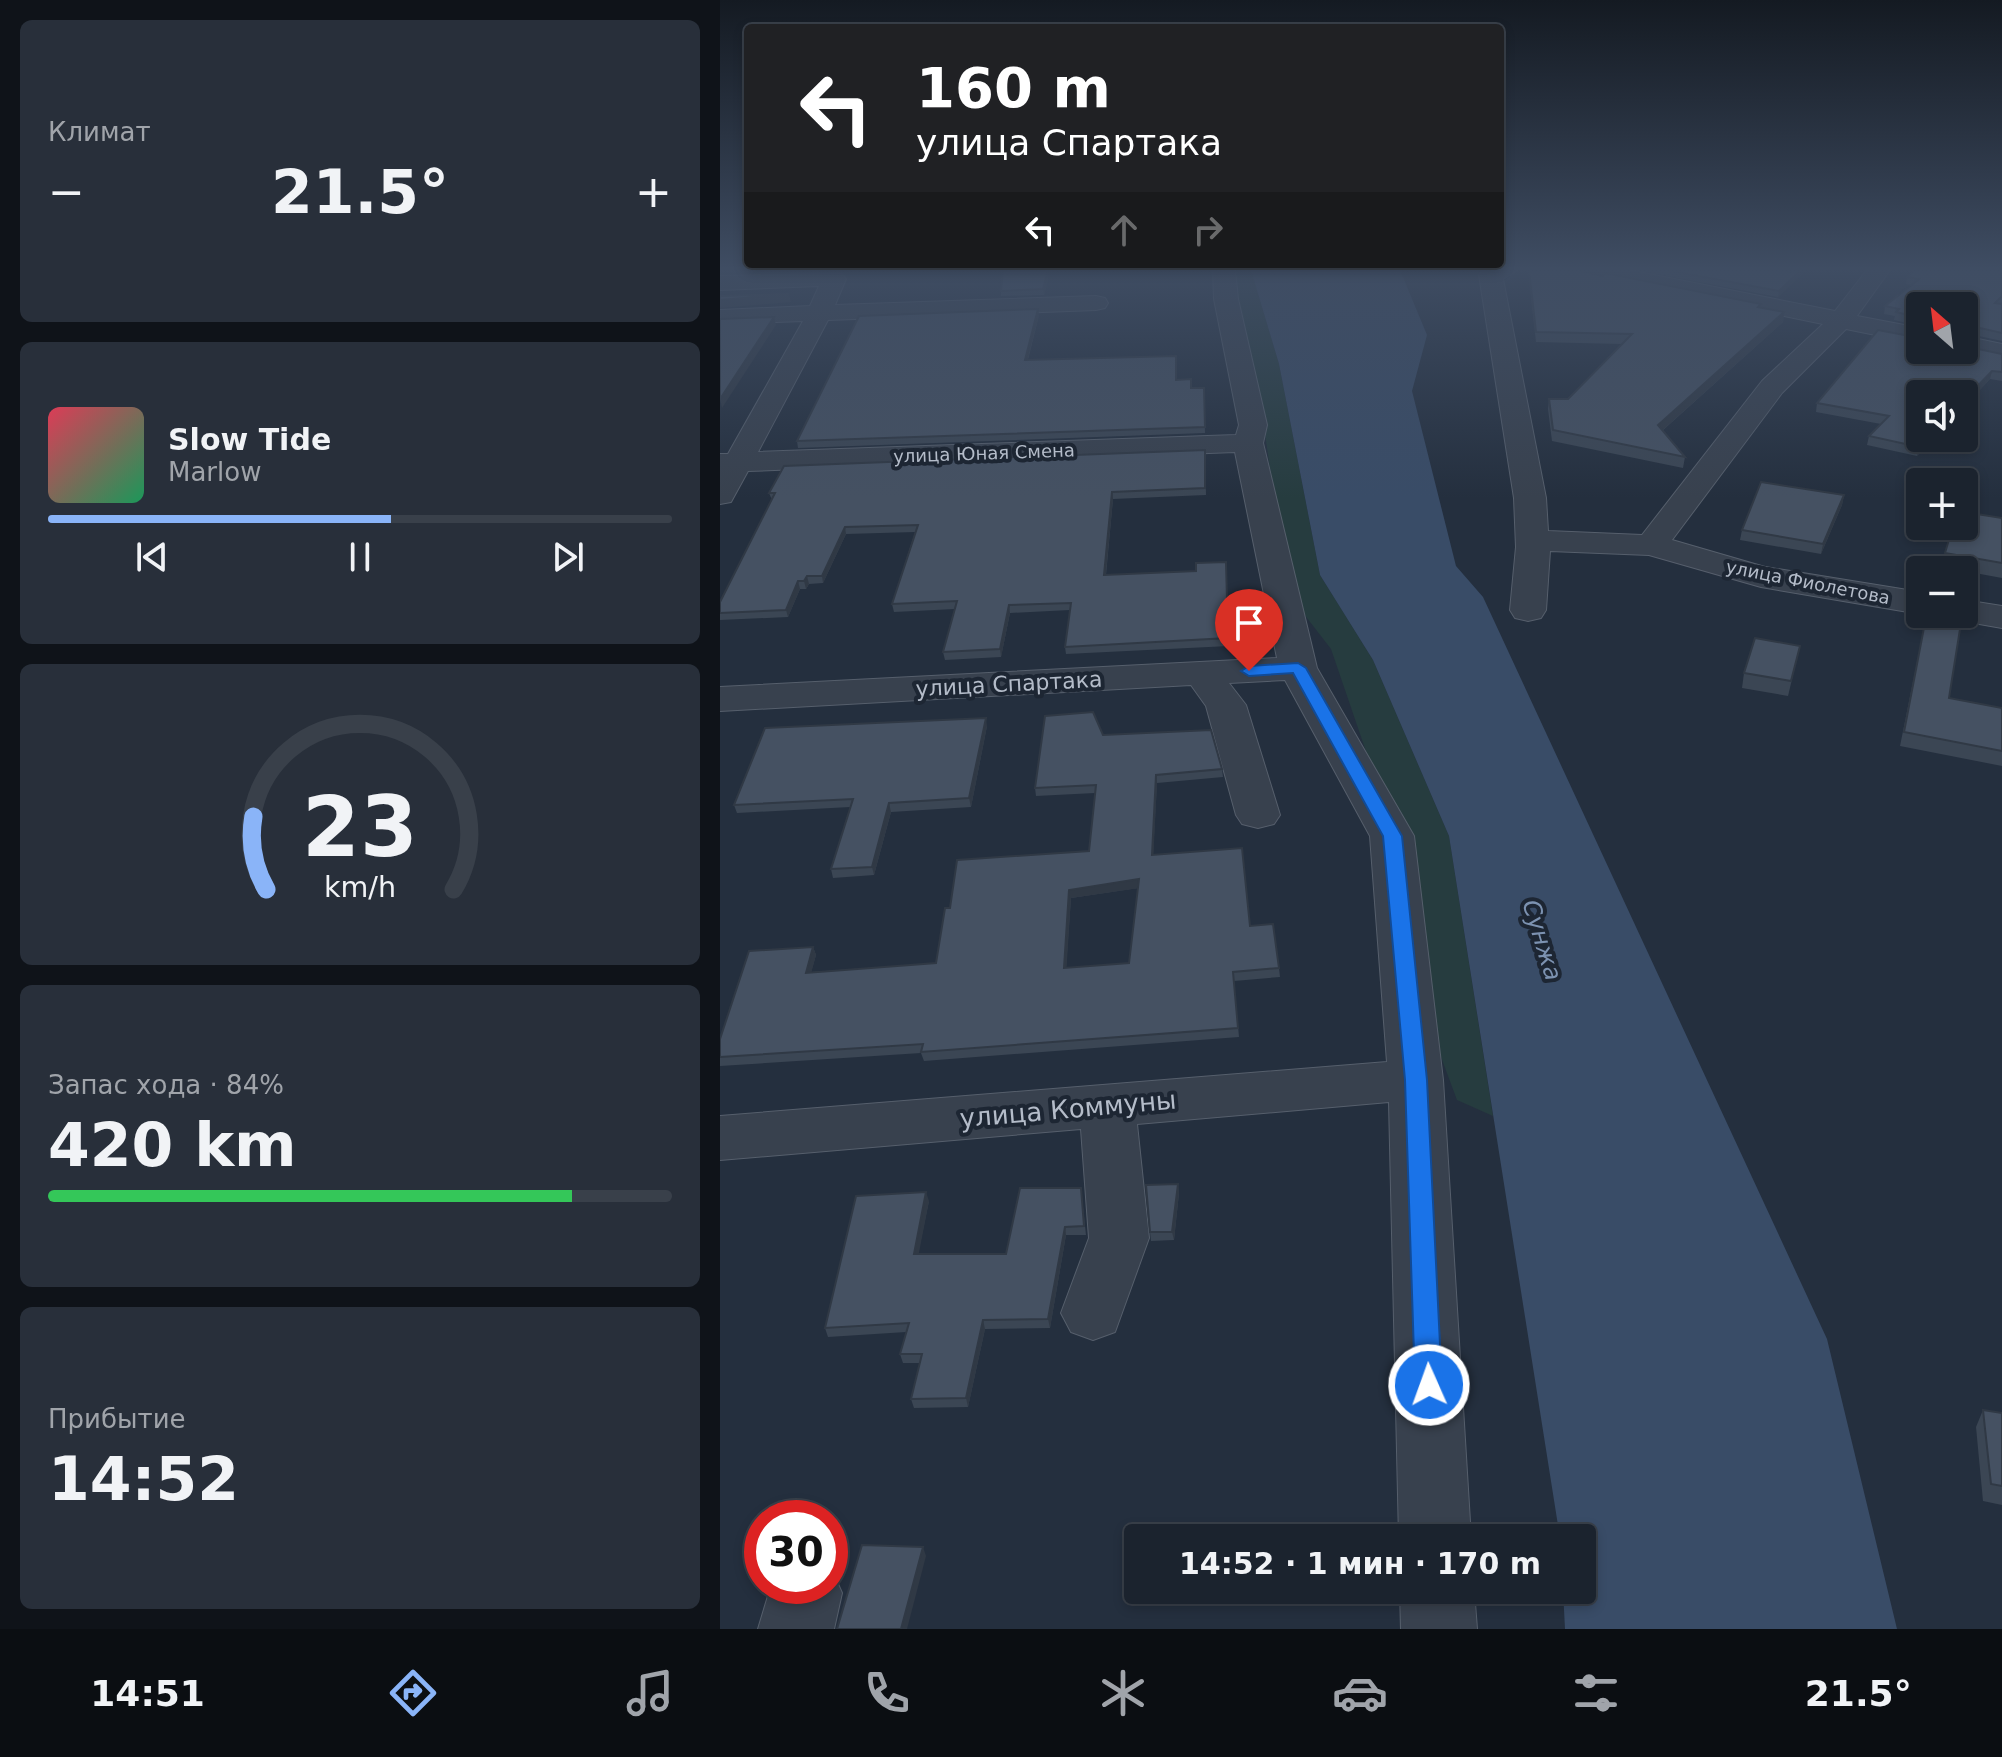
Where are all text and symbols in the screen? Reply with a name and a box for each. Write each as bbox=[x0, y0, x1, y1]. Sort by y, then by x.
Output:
text: 160 m bbox=[916, 55, 1111, 120]
icon: left bbox=[784, 56, 888, 160]
text: Климат bbox=[48, 117, 151, 147]
text: улица Спартака bbox=[916, 122, 1222, 163]
text: 21.5° bbox=[271, 157, 449, 227]
text: − bbox=[48, 166, 85, 217]
text: + bbox=[635, 166, 672, 217]
icon: left bbox=[1018, 208, 1062, 252]
icon: ahead bbox=[1102, 208, 1146, 252]
icon: right bbox=[1186, 208, 1230, 252]
north arrow bbox=[1906, 292, 1978, 364]
map controls bbox=[1906, 292, 1978, 628]
button: sound bbox=[1906, 380, 1978, 452]
text: Slow Tide bbox=[168, 422, 331, 457]
street label: улица Юная Смена bbox=[893, 439, 1075, 467]
text: Marlow bbox=[168, 457, 261, 487]
button: + bbox=[1906, 468, 1978, 540]
icon: previous bbox=[130, 535, 174, 579]
icon: pause bbox=[338, 535, 382, 579]
icon: next bbox=[546, 535, 590, 579]
street label: улица Фиолетова bbox=[1724, 556, 1892, 608]
button: − bbox=[1906, 556, 1978, 628]
pin bbox=[1215, 589, 1283, 671]
icon: arrive bbox=[1227, 601, 1271, 645]
street label: улица Спартака bbox=[915, 667, 1103, 701]
text: 23 bbox=[302, 779, 418, 876]
text: km/h bbox=[324, 871, 396, 905]
water label: Сунжа bbox=[1516, 896, 1568, 984]
text: Запас хода · 84% bbox=[48, 1070, 284, 1100]
street label: улица Коммуны bbox=[958, 1085, 1178, 1133]
text: 420 km bbox=[48, 1110, 297, 1180]
position arrow bbox=[1387, 1343, 1471, 1427]
text: Прибытие bbox=[48, 1404, 186, 1434]
text: 14:52 bbox=[48, 1444, 239, 1514]
speed limit sign: 30 bbox=[744, 1500, 848, 1604]
text: 14:52 · 1 мин · 170 m bbox=[1179, 1546, 1541, 1581]
icon: directions bbox=[385, 1665, 441, 1721]
icon: music bbox=[622, 1665, 678, 1721]
icon: phone bbox=[859, 1665, 915, 1721]
icon: climate bbox=[1095, 1665, 1151, 1721]
icon: car bbox=[1332, 1665, 1388, 1721]
icon: filters bbox=[1568, 1665, 1624, 1721]
text: 14:51 bbox=[90, 1673, 205, 1714]
text: 21.5° bbox=[1805, 1673, 1912, 1714]

